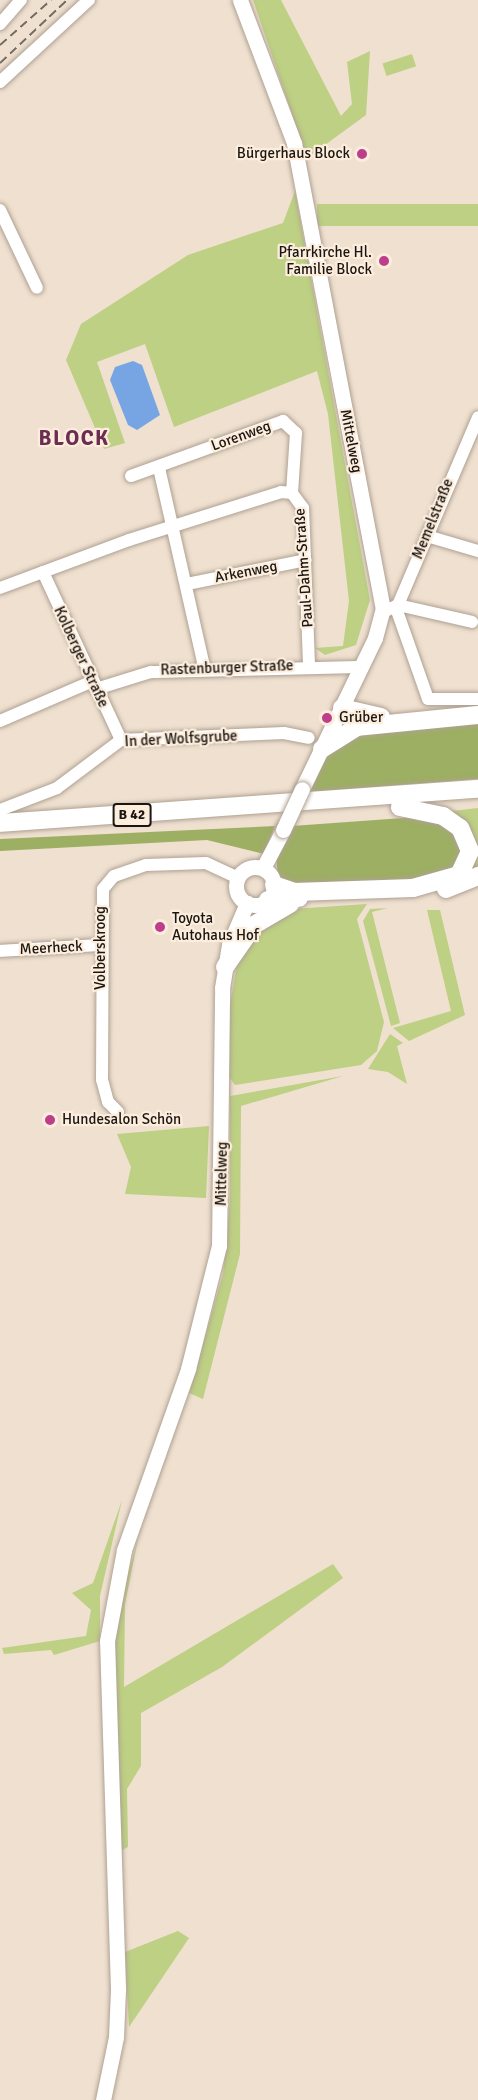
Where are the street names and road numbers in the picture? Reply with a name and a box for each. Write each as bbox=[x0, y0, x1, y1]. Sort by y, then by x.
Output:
street label: Mittelweg bbox=[336, 408, 366, 474]
street label: Lorenweg bbox=[209, 417, 273, 455]
street label: Memelstraße bbox=[409, 476, 457, 562]
street label: Paul-Dahm-Straße bbox=[291, 508, 317, 628]
street label: Arkenweg bbox=[213, 557, 279, 587]
street label: Kolberger Straße bbox=[50, 604, 112, 710]
street label: Rastenburger Straße bbox=[160, 657, 294, 679]
street label: In der Wolfsgrube bbox=[124, 727, 238, 751]
road number: B 42 bbox=[112, 804, 152, 826]
street label: Volberskroog bbox=[92, 906, 110, 990]
street label: Meerheck bbox=[19, 937, 83, 959]
street label: Mittelweg bbox=[212, 1142, 232, 1206]

